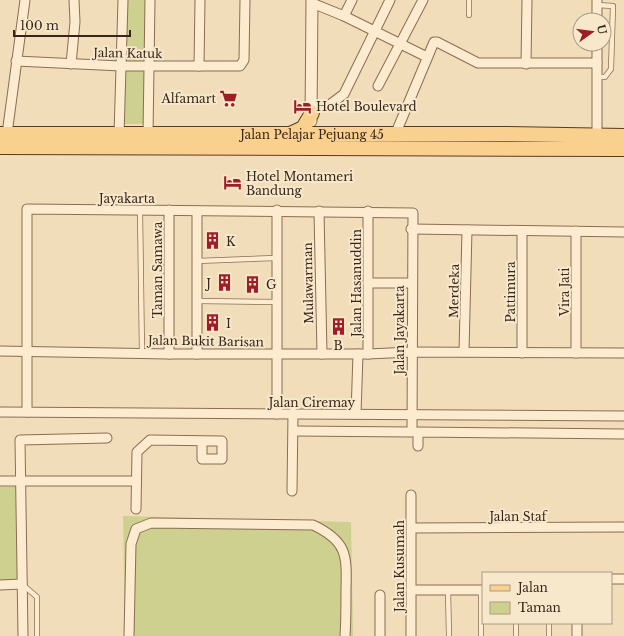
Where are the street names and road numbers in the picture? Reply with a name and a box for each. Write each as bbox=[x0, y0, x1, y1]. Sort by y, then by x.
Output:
street label: Jalan Katuk bbox=[91, 45, 163, 61]
street label: Jalan Pelajar Pejuang 45 bbox=[238, 127, 384, 142]
street label: Jayakarta bbox=[97, 191, 155, 206]
street label: Taman Samawa bbox=[150, 221, 165, 318]
street label: Jalan Hasanuddin bbox=[349, 229, 364, 339]
street label: Mulawarman bbox=[300, 242, 316, 324]
street label: Pattimura bbox=[503, 261, 518, 323]
street label: Merdeka bbox=[446, 263, 462, 318]
street label: Vira Jati bbox=[557, 268, 572, 317]
street label: Jalan Jayakarta bbox=[392, 285, 407, 377]
street label: Jalan Bukit Barisan bbox=[146, 332, 264, 350]
street label: Jalan Ciremay bbox=[267, 395, 356, 410]
street label: Jalan Staf bbox=[487, 509, 549, 524]
street label: Jalan Kusumah bbox=[392, 520, 407, 614]

